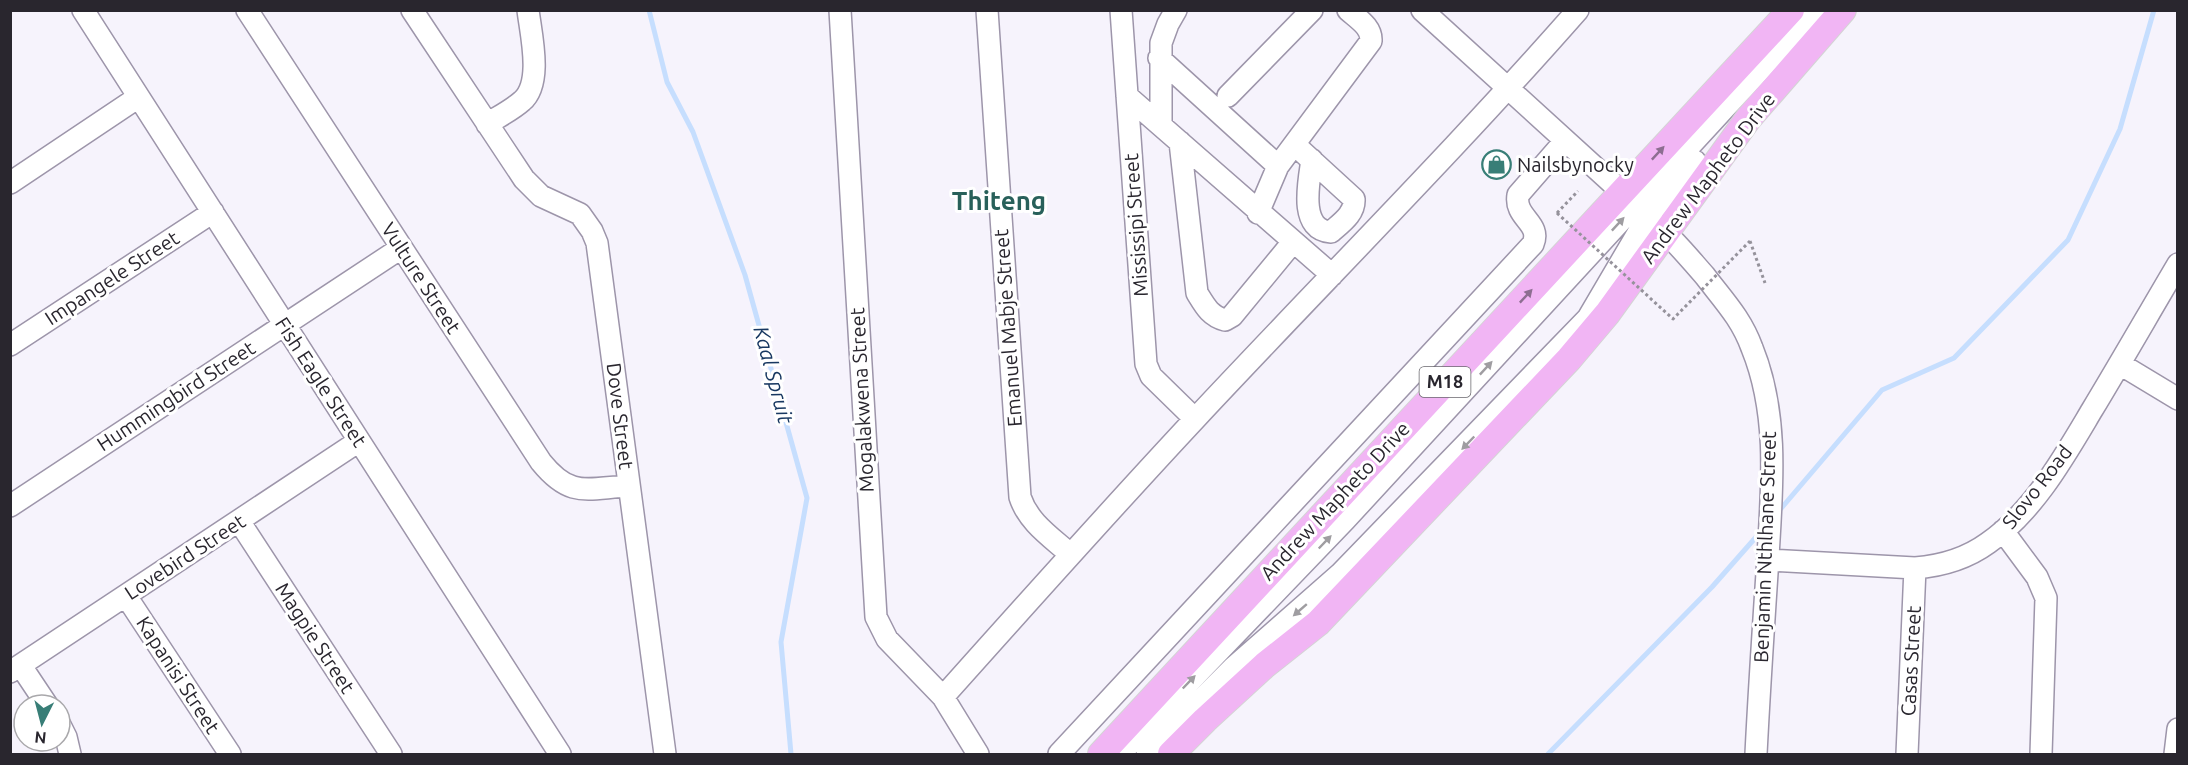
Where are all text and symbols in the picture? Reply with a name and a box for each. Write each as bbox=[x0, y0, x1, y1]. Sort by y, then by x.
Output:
street label: Andrew Mapheto Drive bbox=[1636, 88, 1779, 268]
one-way arrow bbox=[1651, 145, 1665, 160]
shop icon: Nailsbynocky bbox=[1480, 149, 1512, 181]
street label: Mississipi Street bbox=[1119, 152, 1152, 297]
place label: Nailsbynocky bbox=[1517, 153, 1634, 176]
district label: Thiteng bbox=[952, 186, 1046, 215]
one-way arrow bbox=[1611, 217, 1624, 232]
street label: Vulture Street bbox=[377, 218, 466, 338]
street label: Impangele Street bbox=[40, 226, 183, 329]
street label: Emanuel Mabje Street bbox=[989, 228, 1026, 428]
one-way arrow bbox=[1519, 288, 1533, 303]
street label: Mogalakwena Street bbox=[845, 307, 878, 493]
street label: Fish Eagle Street bbox=[271, 313, 372, 451]
water label: Kaal Spruit bbox=[749, 323, 799, 427]
street label: Hummingbird Street bbox=[92, 336, 259, 455]
one-way arrow bbox=[1479, 360, 1493, 375]
street label: Dove Street bbox=[603, 361, 638, 471]
road number: M18 bbox=[1420, 367, 1470, 397]
street label: Andrew Mapheto Drive bbox=[1255, 417, 1414, 585]
street label: Benjamin Nthlhane Street bbox=[1749, 431, 1780, 663]
one-way arrow bbox=[1461, 435, 1475, 449]
street label: Slovo Road bbox=[1997, 440, 2076, 533]
street label: Lovebird Street bbox=[120, 509, 249, 604]
one-way arrow bbox=[1318, 534, 1332, 549]
street label: Magpie Street bbox=[271, 578, 360, 697]
one-way arrow bbox=[1292, 603, 1308, 616]
street label: Casas Street bbox=[1896, 605, 1925, 717]
street label: Kapanisi Street bbox=[132, 612, 225, 738]
one-way arrow bbox=[1182, 674, 1196, 689]
north arrow bbox=[12, 693, 72, 753]
text: N bbox=[34, 728, 47, 747]

